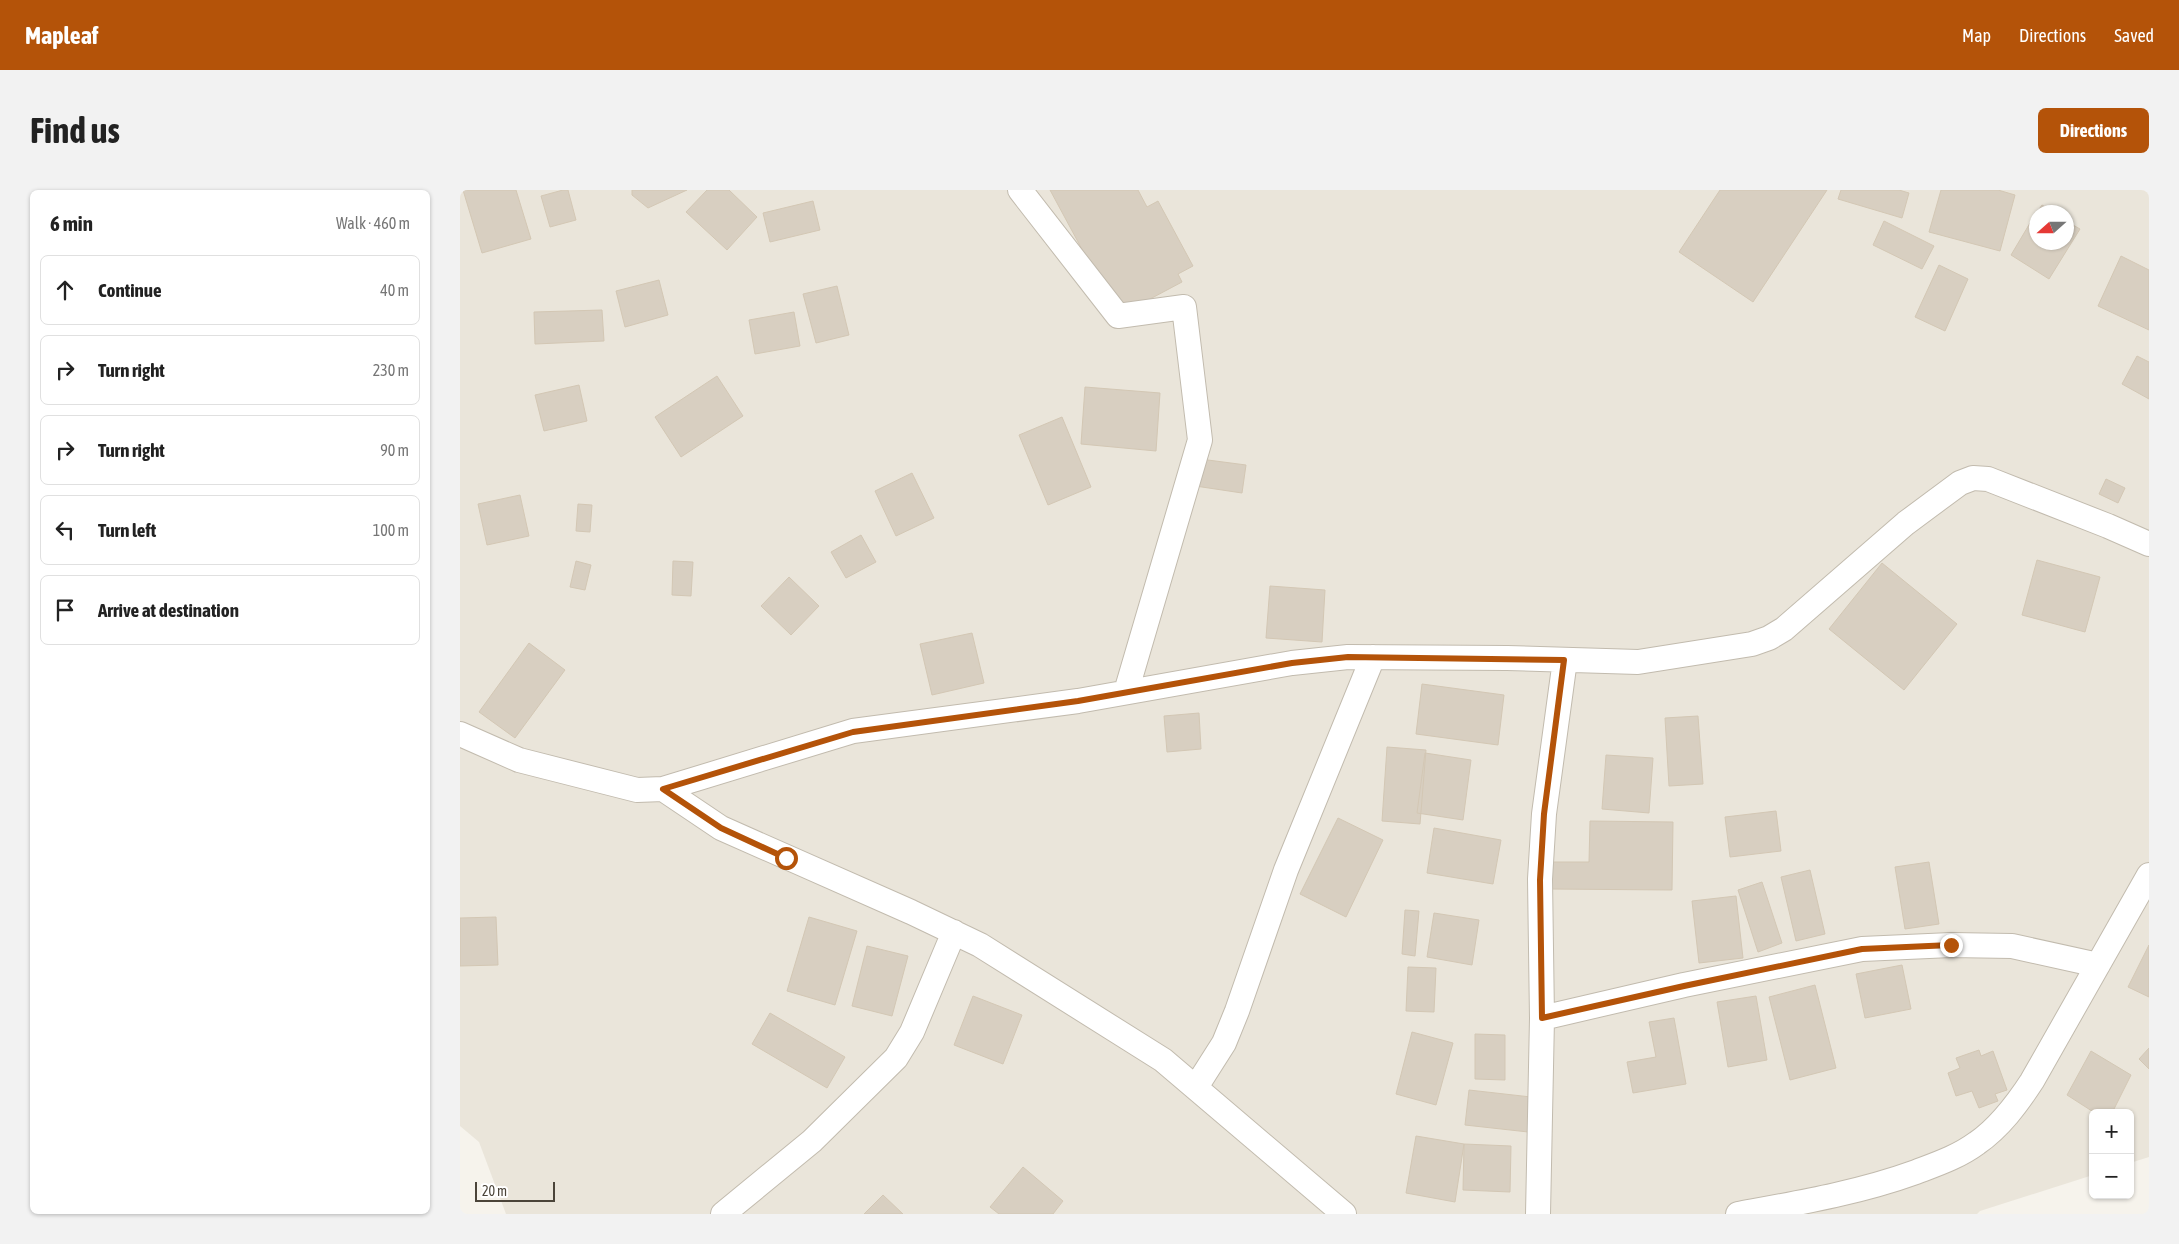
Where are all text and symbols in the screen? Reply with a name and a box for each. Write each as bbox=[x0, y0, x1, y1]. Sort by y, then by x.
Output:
text: Mapleaf bbox=[25, 22, 98, 49]
text: Map bbox=[1962, 25, 1991, 46]
text: Directions bbox=[2019, 25, 2086, 46]
text: Saved bbox=[2114, 25, 2154, 46]
button: Directions bbox=[2038, 108, 2149, 153]
text: Find us bbox=[30, 110, 120, 150]
north arrow bbox=[2029, 205, 2074, 250]
text: 6 min bbox=[50, 211, 93, 235]
text: Walk · 460 m bbox=[336, 214, 410, 232]
icon: ahead bbox=[51, 276, 79, 304]
text: Continue bbox=[98, 279, 162, 301]
text: 40 m bbox=[380, 281, 409, 299]
icon: right bbox=[51, 356, 79, 384]
text: Turn right bbox=[98, 359, 165, 381]
text: 230 m bbox=[373, 361, 409, 379]
icon: right bbox=[51, 436, 79, 464]
text: Turn right bbox=[98, 439, 165, 461]
text: 90 m bbox=[380, 441, 409, 459]
icon: left bbox=[51, 516, 79, 544]
text: Turn left bbox=[98, 519, 156, 541]
text: 100 m bbox=[373, 521, 409, 539]
icon: arrive bbox=[51, 596, 79, 624]
text: Arrive at destination bbox=[98, 599, 239, 621]
route start bbox=[775, 847, 798, 870]
route end bbox=[1940, 934, 1963, 957]
map controls bbox=[2089, 1109, 2134, 1199]
button: + bbox=[2089, 1109, 2134, 1154]
button: − bbox=[2089, 1154, 2134, 1199]
scale bar bbox=[475, 1179, 555, 1202]
text: 20 m bbox=[482, 1183, 507, 1199]

